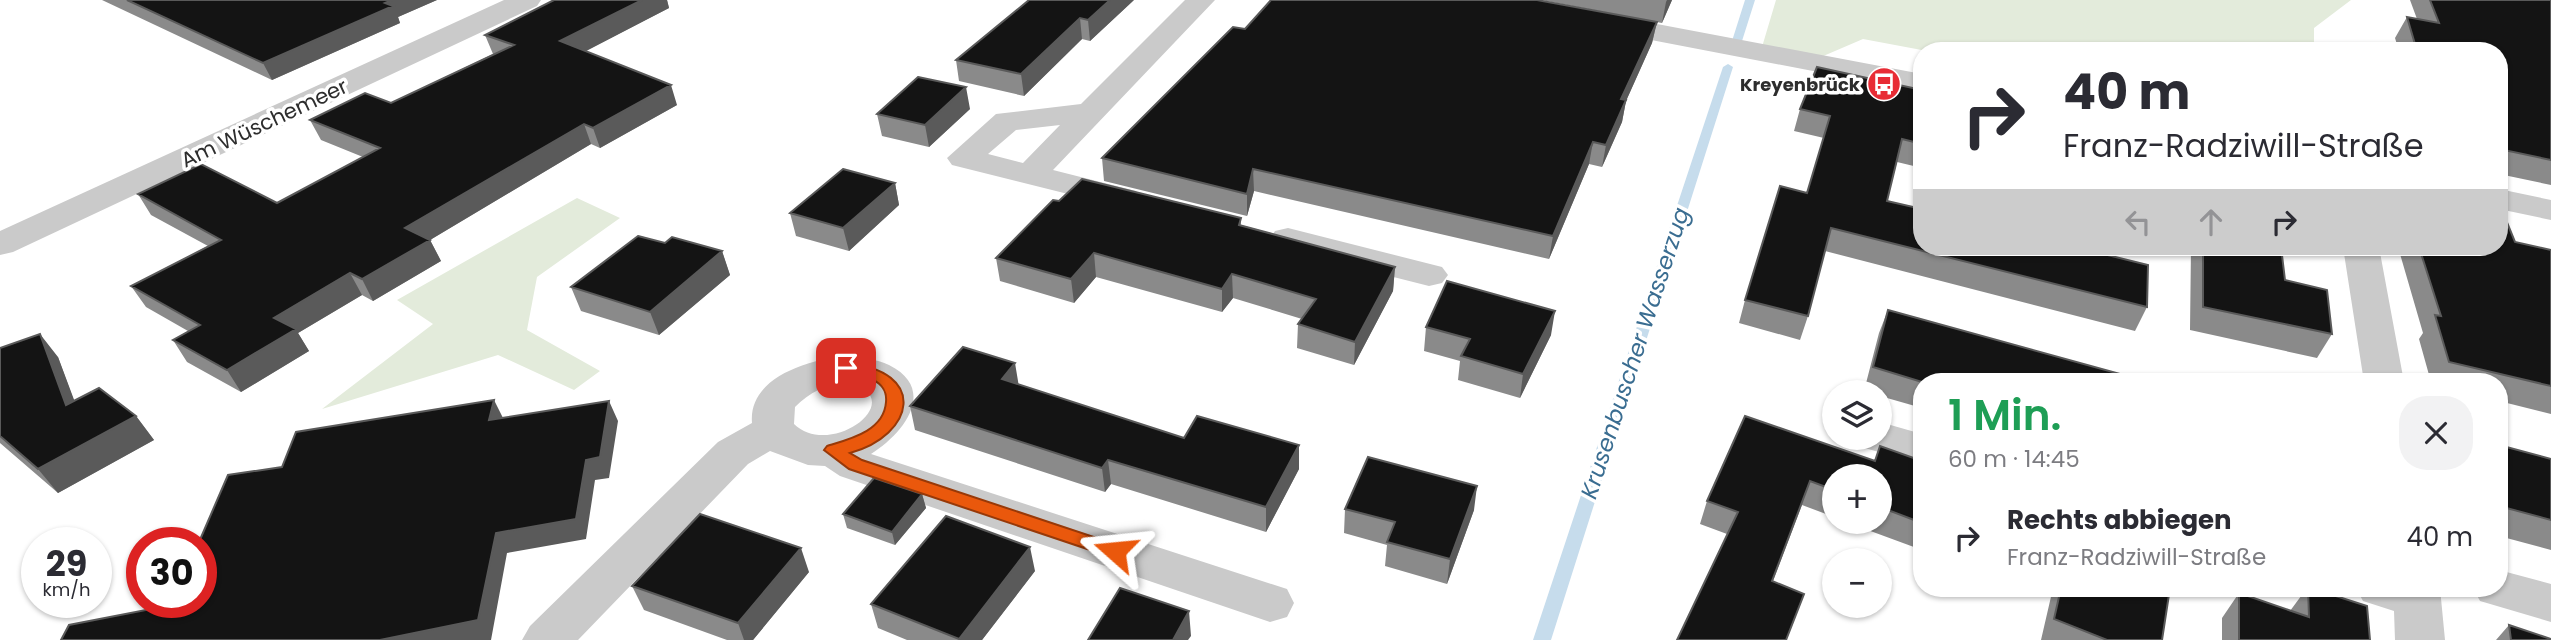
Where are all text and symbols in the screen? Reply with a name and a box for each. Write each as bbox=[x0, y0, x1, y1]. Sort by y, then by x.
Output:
text: 40 m bbox=[2063, 58, 2190, 126]
bus stop icon: Kreyenbrück bbox=[1865, 65, 1903, 103]
icon: right bbox=[1948, 70, 2039, 161]
street label: Am Wüschemeer bbox=[176, 72, 352, 174]
place label: Kreyenbrück bbox=[1740, 72, 1861, 97]
text: Franz-Radziwill-Straße bbox=[2063, 123, 2424, 168]
water label: Krusenbuscher Wasserzug bbox=[1573, 203, 1697, 503]
icon: left bbox=[2119, 203, 2157, 241]
icon: ahead bbox=[2192, 203, 2230, 241]
icon: right bbox=[2265, 203, 2303, 241]
pin bbox=[816, 338, 876, 398]
icon: arrive bbox=[827, 349, 865, 387]
map controls bbox=[1822, 380, 1892, 618]
button: layers bbox=[1822, 380, 1892, 450]
text: 1 Min. bbox=[1948, 386, 2061, 445]
button: close bbox=[2399, 396, 2473, 470]
text: 60 m · 14:45 bbox=[1948, 443, 2080, 475]
button: + bbox=[1822, 464, 1892, 534]
text: Rechts abbiegen bbox=[2007, 502, 2232, 538]
position arrow bbox=[1078, 514, 1152, 588]
icon: right bbox=[1948, 519, 1986, 557]
text: 40 m bbox=[2407, 519, 2473, 555]
speed limit sign: 30 bbox=[126, 527, 217, 618]
text: 29 bbox=[46, 539, 87, 588]
text: Franz-Radziwill-Straße bbox=[2007, 541, 2266, 573]
button: − bbox=[1822, 548, 1892, 618]
text: km/h bbox=[43, 577, 90, 602]

